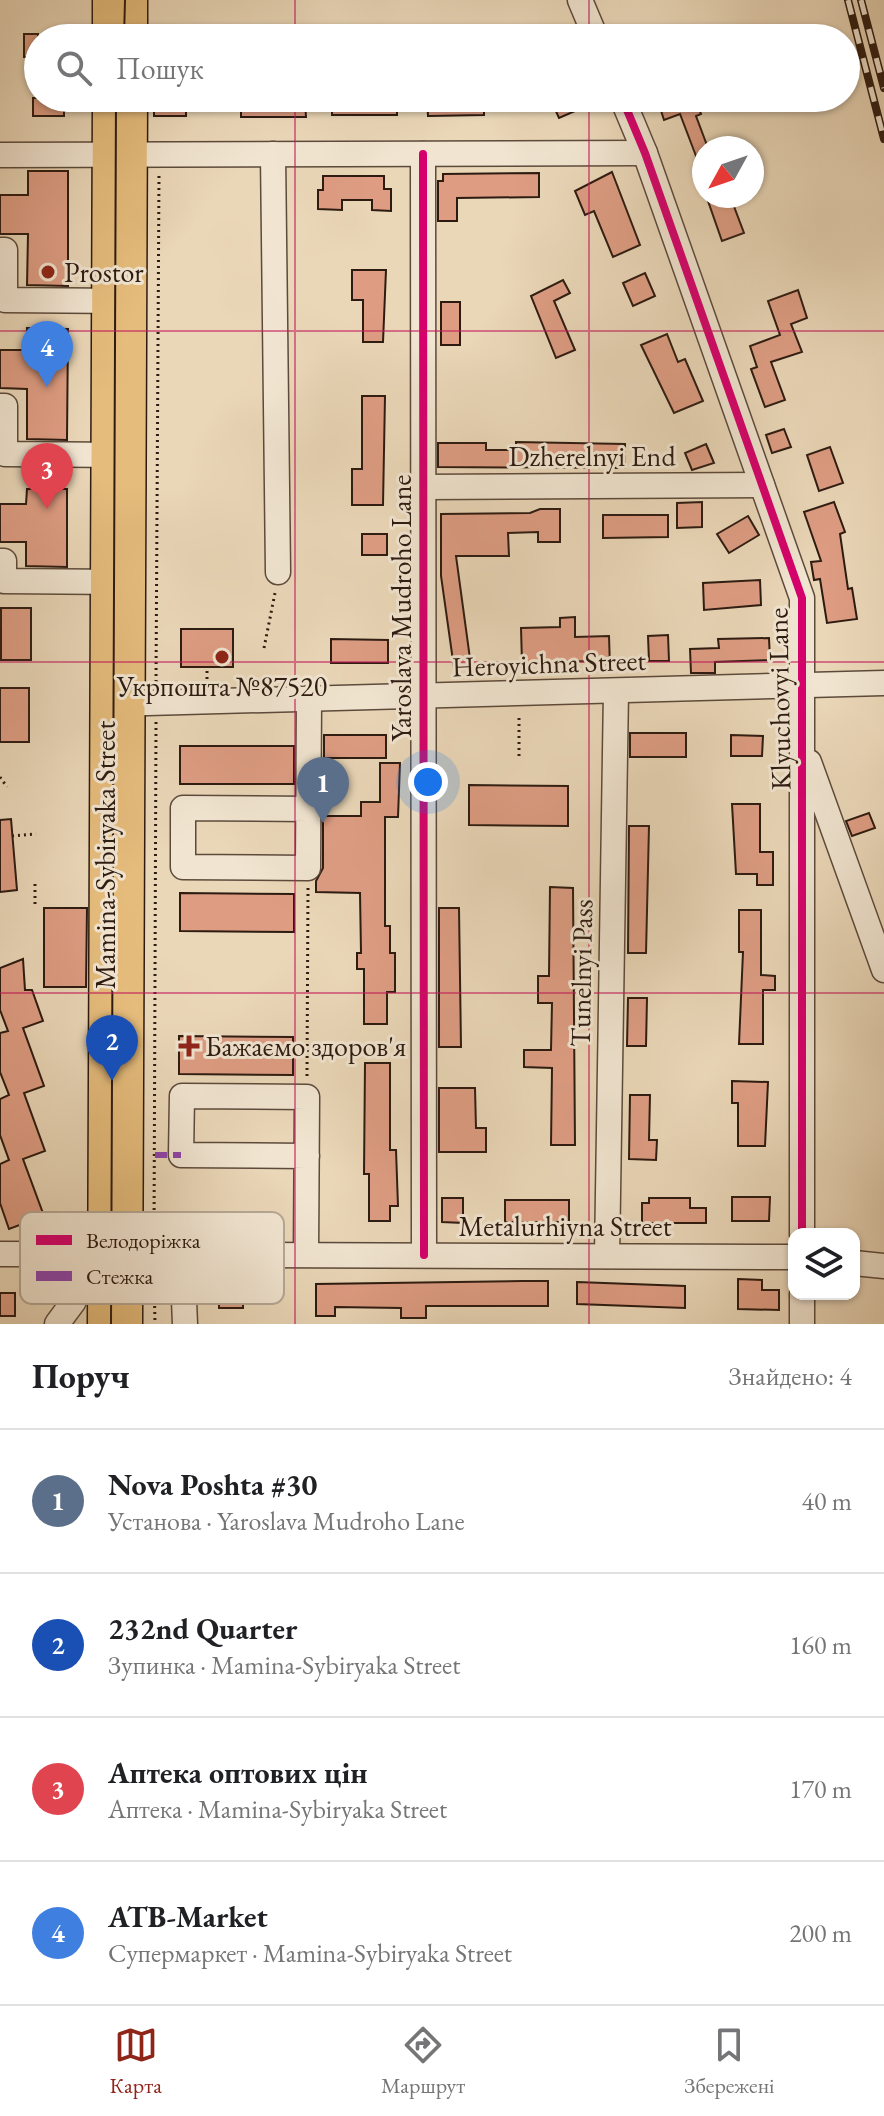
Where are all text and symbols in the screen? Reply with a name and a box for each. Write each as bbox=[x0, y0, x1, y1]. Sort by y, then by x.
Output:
search box bbox=[24, 24, 860, 112]
icon: search bbox=[52, 46, 96, 90]
text: Пошук bbox=[116, 49, 204, 88]
north arrow bbox=[692, 136, 764, 208]
place label: Prostor bbox=[64, 254, 144, 290]
marker: Prostor bbox=[39, 263, 57, 281]
pin: 4 bbox=[21, 321, 73, 387]
street label: Dzherelnyi End bbox=[508, 438, 676, 474]
pin: 3 bbox=[21, 443, 73, 509]
street label: Yaroslava Mudroho Lane bbox=[383, 475, 419, 741]
street label: Klyuchovyi Lane bbox=[759, 607, 799, 790]
street label: Heroyichna Street bbox=[451, 642, 647, 684]
marker: Укрпошта №87520 bbox=[213, 648, 231, 666]
place label: Укрпошта №87520 bbox=[116, 668, 327, 704]
street label: Mamina-Sybiryaka Street bbox=[87, 721, 123, 989]
pin: 1 bbox=[297, 757, 349, 823]
your location bbox=[408, 762, 448, 802]
street label: Tunelnyi Pass bbox=[562, 899, 600, 1047]
pin: 2 bbox=[86, 1015, 138, 1081]
place label: Бажаємо здоров'я bbox=[205, 1028, 406, 1064]
marker: Бажаємо здоров'я bbox=[180, 1037, 198, 1055]
street label: Metalurhiyna Street bbox=[459, 1208, 672, 1244]
legend bbox=[20, 1212, 284, 1304]
text: Велодоріжка bbox=[86, 1226, 201, 1255]
map controls bbox=[788, 1228, 860, 1300]
button: layers bbox=[788, 1228, 860, 1300]
text: Стежка bbox=[86, 1262, 153, 1291]
text: Поруч bbox=[32, 1354, 130, 1398]
text: Знайдено: 4 bbox=[729, 1359, 852, 1393]
text: Nova Poshta #30 bbox=[108, 1465, 317, 1504]
text: 1 bbox=[51, 1484, 65, 1518]
text: 40 m bbox=[802, 1484, 852, 1518]
text: Установа · Yaroslava Mudroho Lane bbox=[108, 1504, 465, 1538]
text: 232nd Quarter bbox=[108, 1609, 297, 1648]
text: 2 bbox=[51, 1628, 65, 1662]
text: 160 m bbox=[789, 1628, 852, 1662]
text: Зупинка · Mamina-Sybiryaka Street bbox=[108, 1648, 460, 1682]
text: Аптека оптових цін bbox=[108, 1753, 368, 1792]
text: 3 bbox=[51, 1772, 65, 1806]
text: 170 m bbox=[789, 1772, 852, 1806]
text: Аптека · Mamina-Sybiryaka Street bbox=[108, 1792, 447, 1826]
text: ATB-Market bbox=[108, 1897, 268, 1936]
text: 4 bbox=[51, 1916, 65, 1950]
text: 200 m bbox=[789, 1916, 852, 1950]
text: Супермаркет · Mamina-Sybiryaka Street bbox=[108, 1936, 512, 1970]
tab: Карта bbox=[109, 2023, 162, 2100]
tab: Маршрут bbox=[381, 2023, 465, 2100]
tab: Збережені bbox=[684, 2023, 775, 2100]

